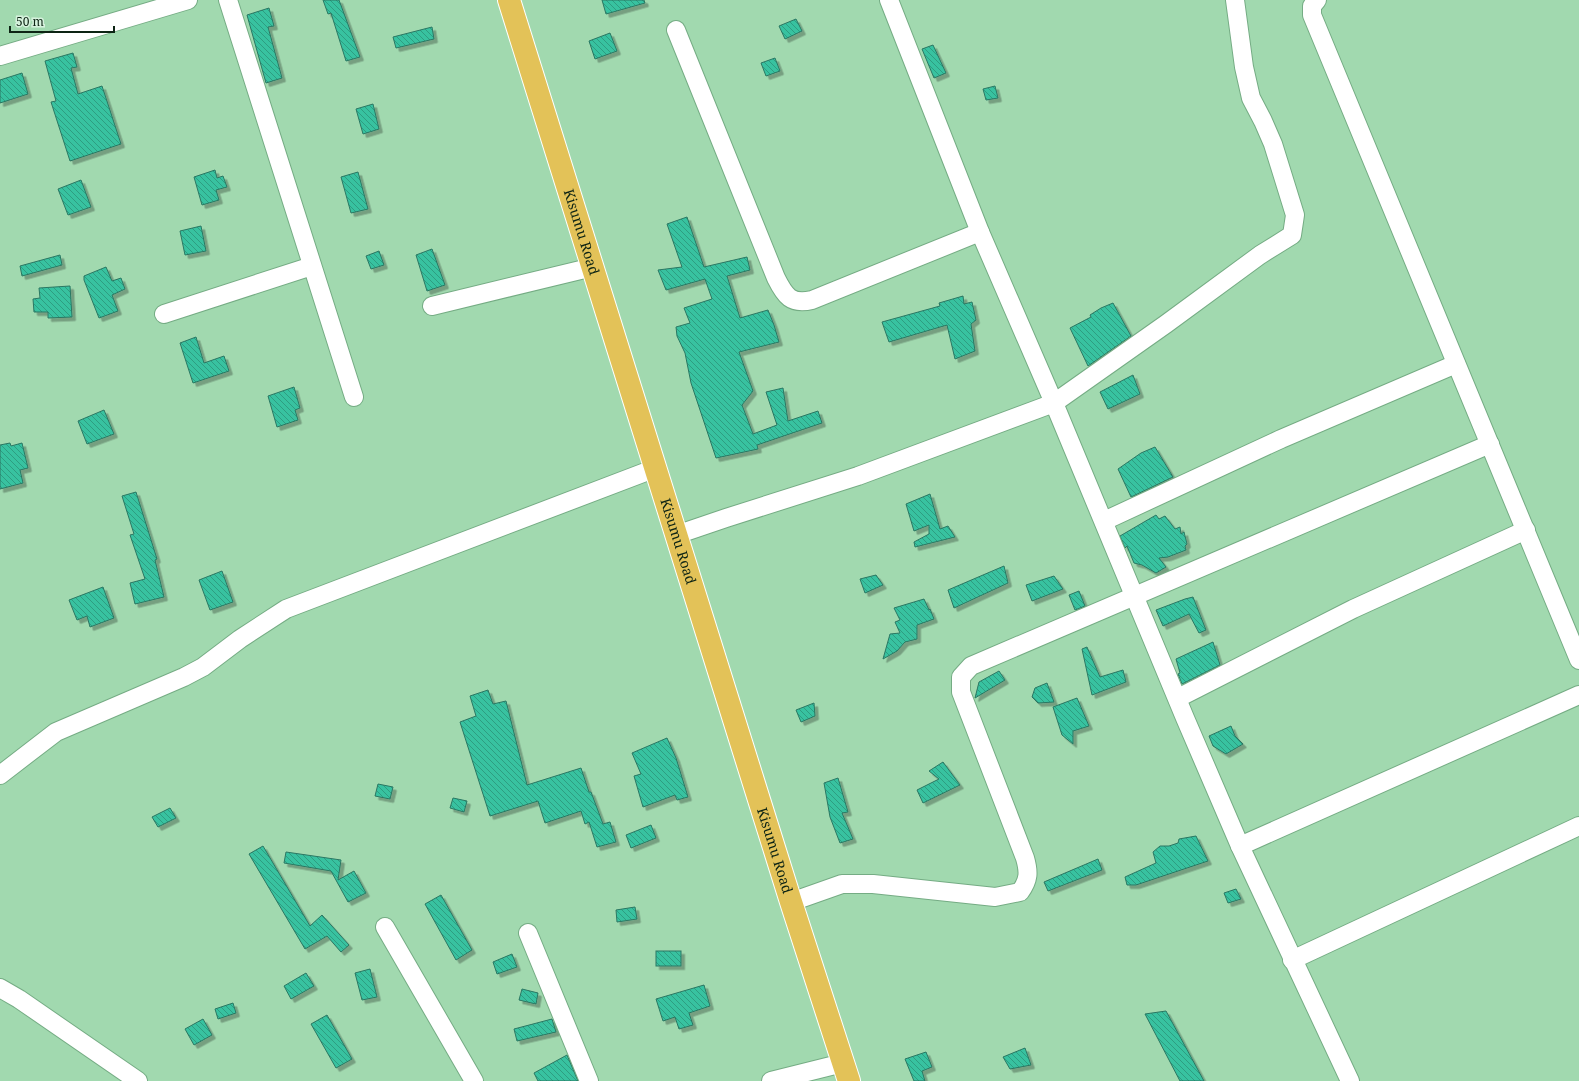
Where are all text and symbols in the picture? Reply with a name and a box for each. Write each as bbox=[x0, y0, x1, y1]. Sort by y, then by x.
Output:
scale bar bbox=[10, 8, 114, 34]
text: 50 m bbox=[16, 13, 44, 30]
street label: Kisumu Road bbox=[560, 186, 604, 277]
street label: Kisumu Road bbox=[656, 496, 701, 587]
street label: Kisumu Road bbox=[753, 805, 798, 896]

